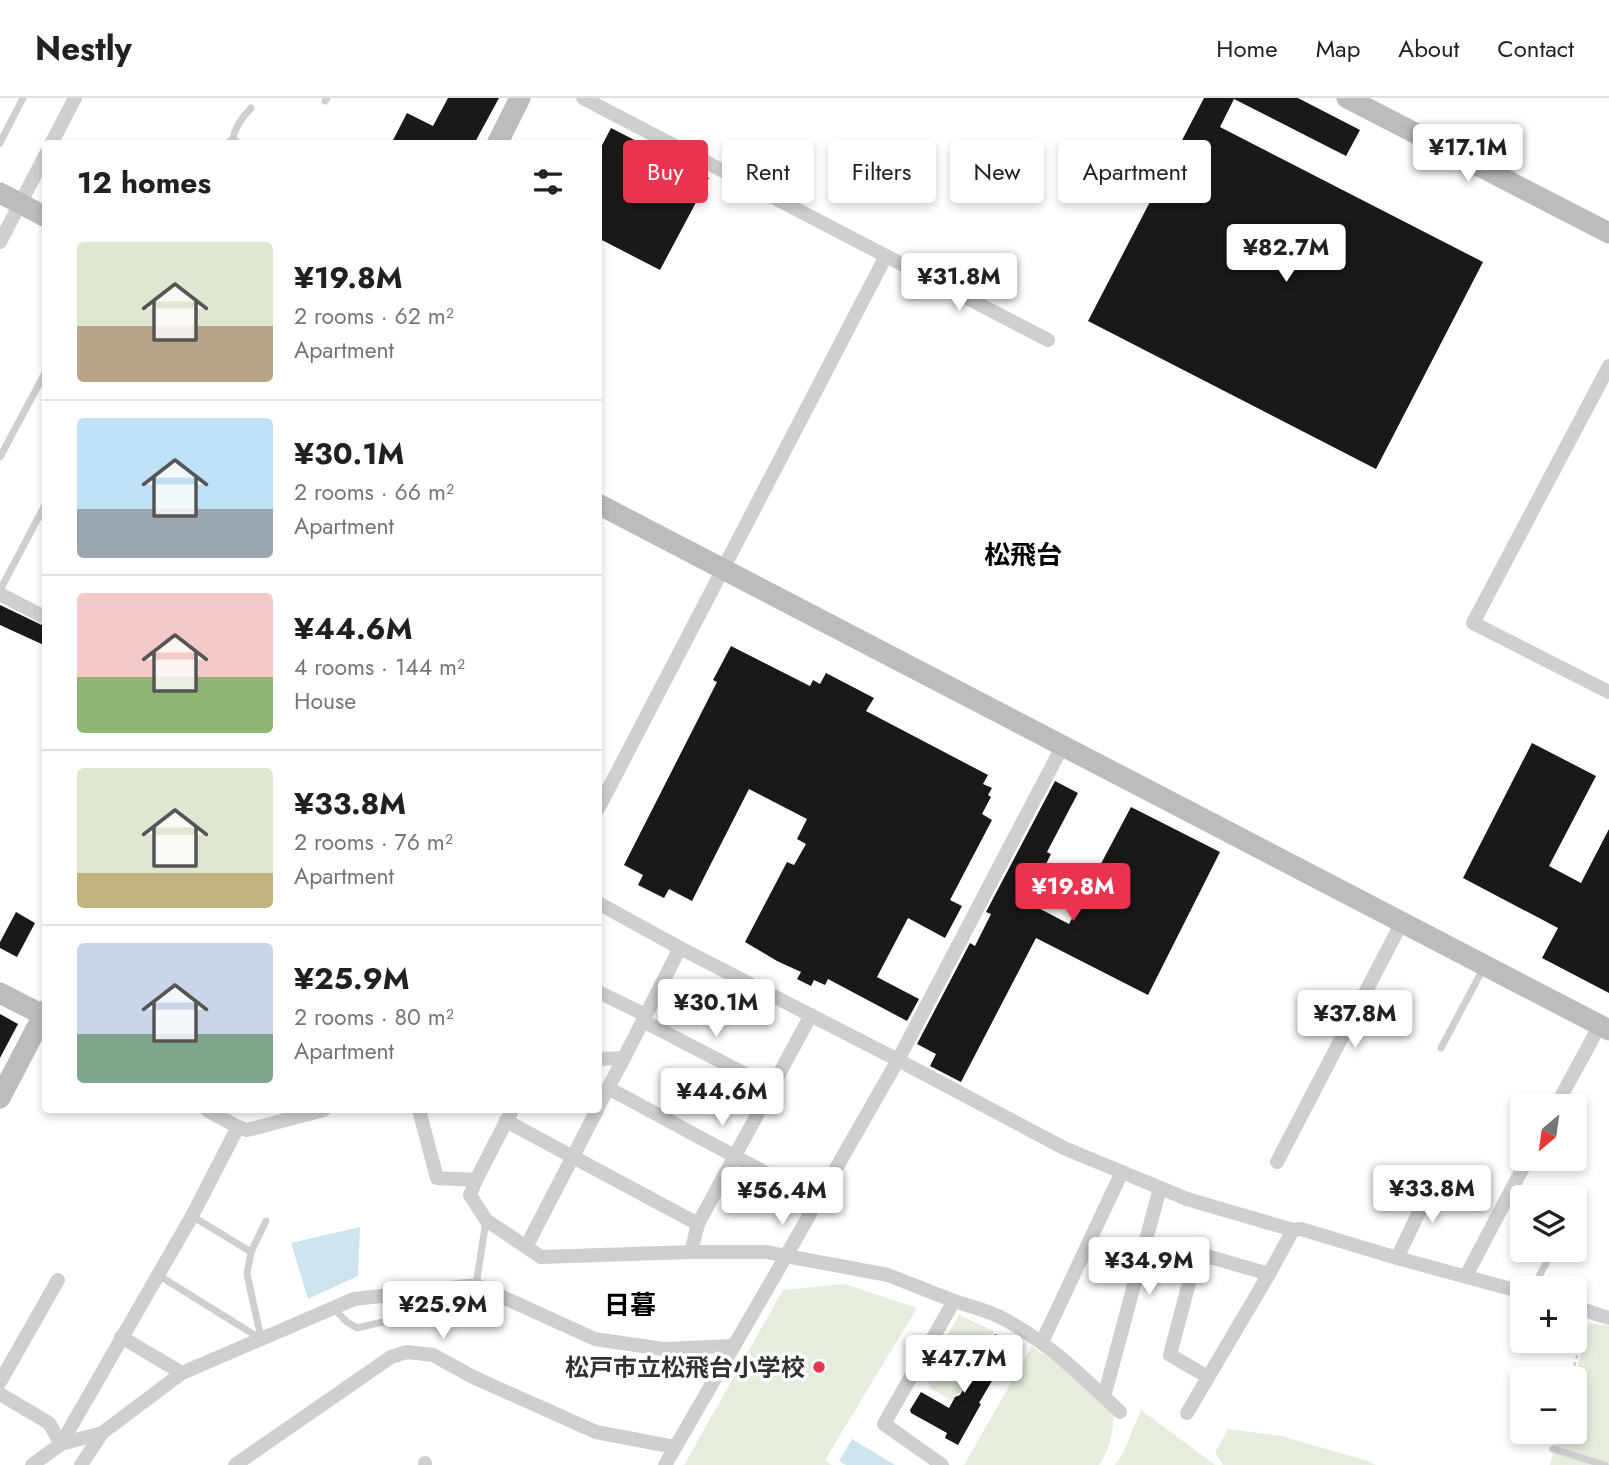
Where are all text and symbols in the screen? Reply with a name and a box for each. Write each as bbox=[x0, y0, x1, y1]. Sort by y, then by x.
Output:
text: Nestly bbox=[35, 25, 132, 72]
text: Home bbox=[1216, 31, 1278, 66]
text: Map bbox=[1316, 31, 1360, 66]
text: About bbox=[1398, 31, 1459, 66]
text: Contact bbox=[1497, 31, 1574, 66]
pin: ¥17.1M bbox=[1411, 125, 1525, 184]
text: ¥17.1M bbox=[1429, 130, 1507, 164]
chip: Buy bbox=[623, 140, 708, 203]
chip: Rent bbox=[722, 140, 814, 203]
chip: Filters bbox=[828, 140, 936, 203]
chip: New bbox=[950, 140, 1044, 203]
chip: Apartment bbox=[1058, 140, 1211, 203]
text: 12 homes bbox=[77, 161, 211, 204]
icon: filters bbox=[529, 163, 567, 201]
pin: ¥82.7M bbox=[1229, 225, 1343, 284]
text: ¥82.7M bbox=[1243, 230, 1329, 264]
pin: ¥31.8M bbox=[902, 254, 1016, 313]
text: ¥19.8M bbox=[294, 256, 403, 299]
text: ¥31.8M bbox=[917, 259, 1001, 293]
icon: home bbox=[133, 270, 217, 354]
text: 2 rooms · 62 m² bbox=[294, 299, 454, 333]
text: Apartment bbox=[294, 333, 394, 367]
text: ¥30.1M bbox=[294, 432, 404, 475]
icon: home bbox=[133, 446, 217, 530]
text: 2 rooms · 66 m² bbox=[294, 475, 454, 509]
text: Apartment bbox=[294, 509, 394, 543]
district label: 松飛台 bbox=[984, 536, 1062, 574]
text: ¥44.6M bbox=[294, 607, 412, 650]
icon: home bbox=[133, 621, 217, 705]
text: 4 rooms · 144 m² bbox=[294, 650, 465, 684]
text: House bbox=[294, 684, 356, 718]
text: ¥33.8M bbox=[294, 782, 406, 825]
icon: home bbox=[133, 796, 217, 880]
text: 2 rooms · 76 m² bbox=[294, 825, 453, 859]
text: Apartment bbox=[294, 859, 394, 893]
pin: ¥19.8M bbox=[1016, 864, 1130, 923]
text: ¥19.8M bbox=[1031, 869, 1115, 903]
text: ¥25.9M bbox=[294, 957, 410, 1000]
icon: home bbox=[133, 971, 217, 1055]
pin: ¥30.1M bbox=[659, 979, 773, 1039]
text: ¥30.1M bbox=[674, 985, 758, 1019]
pin: ¥37.8M bbox=[1298, 990, 1412, 1050]
text: ¥37.8M bbox=[1313, 996, 1397, 1030]
text: 2 rooms · 80 m² bbox=[294, 1000, 454, 1034]
text: Apartment bbox=[294, 1034, 394, 1068]
pin: ¥44.6M bbox=[665, 1068, 779, 1128]
text: ¥44.6M bbox=[677, 1074, 767, 1108]
north arrow bbox=[1510, 1094, 1587, 1171]
map controls bbox=[1510, 1094, 1587, 1444]
pin: ¥33.8M bbox=[1375, 1166, 1489, 1225]
pin: ¥56.4M bbox=[725, 1168, 839, 1227]
text: ¥33.8M bbox=[1389, 1171, 1475, 1205]
text: ¥56.4M bbox=[737, 1173, 827, 1207]
button: layers bbox=[1510, 1185, 1587, 1262]
pin: ¥34.9M bbox=[1092, 1238, 1206, 1297]
text: ¥34.9M bbox=[1104, 1243, 1194, 1277]
button: + bbox=[1510, 1276, 1587, 1353]
pin: ¥25.9M bbox=[386, 1282, 500, 1341]
district label: 日暮 bbox=[604, 1286, 656, 1324]
text: ¥25.9M bbox=[399, 1287, 487, 1321]
pin: ¥47.7M bbox=[907, 1336, 1021, 1395]
text: ¥47.7M bbox=[922, 1341, 1006, 1375]
place label: 松戸市立松飛台小学校 bbox=[565, 1350, 805, 1385]
marker: 松戸市立松飛台小学校 bbox=[811, 1359, 827, 1375]
button: − bbox=[1510, 1367, 1587, 1444]

